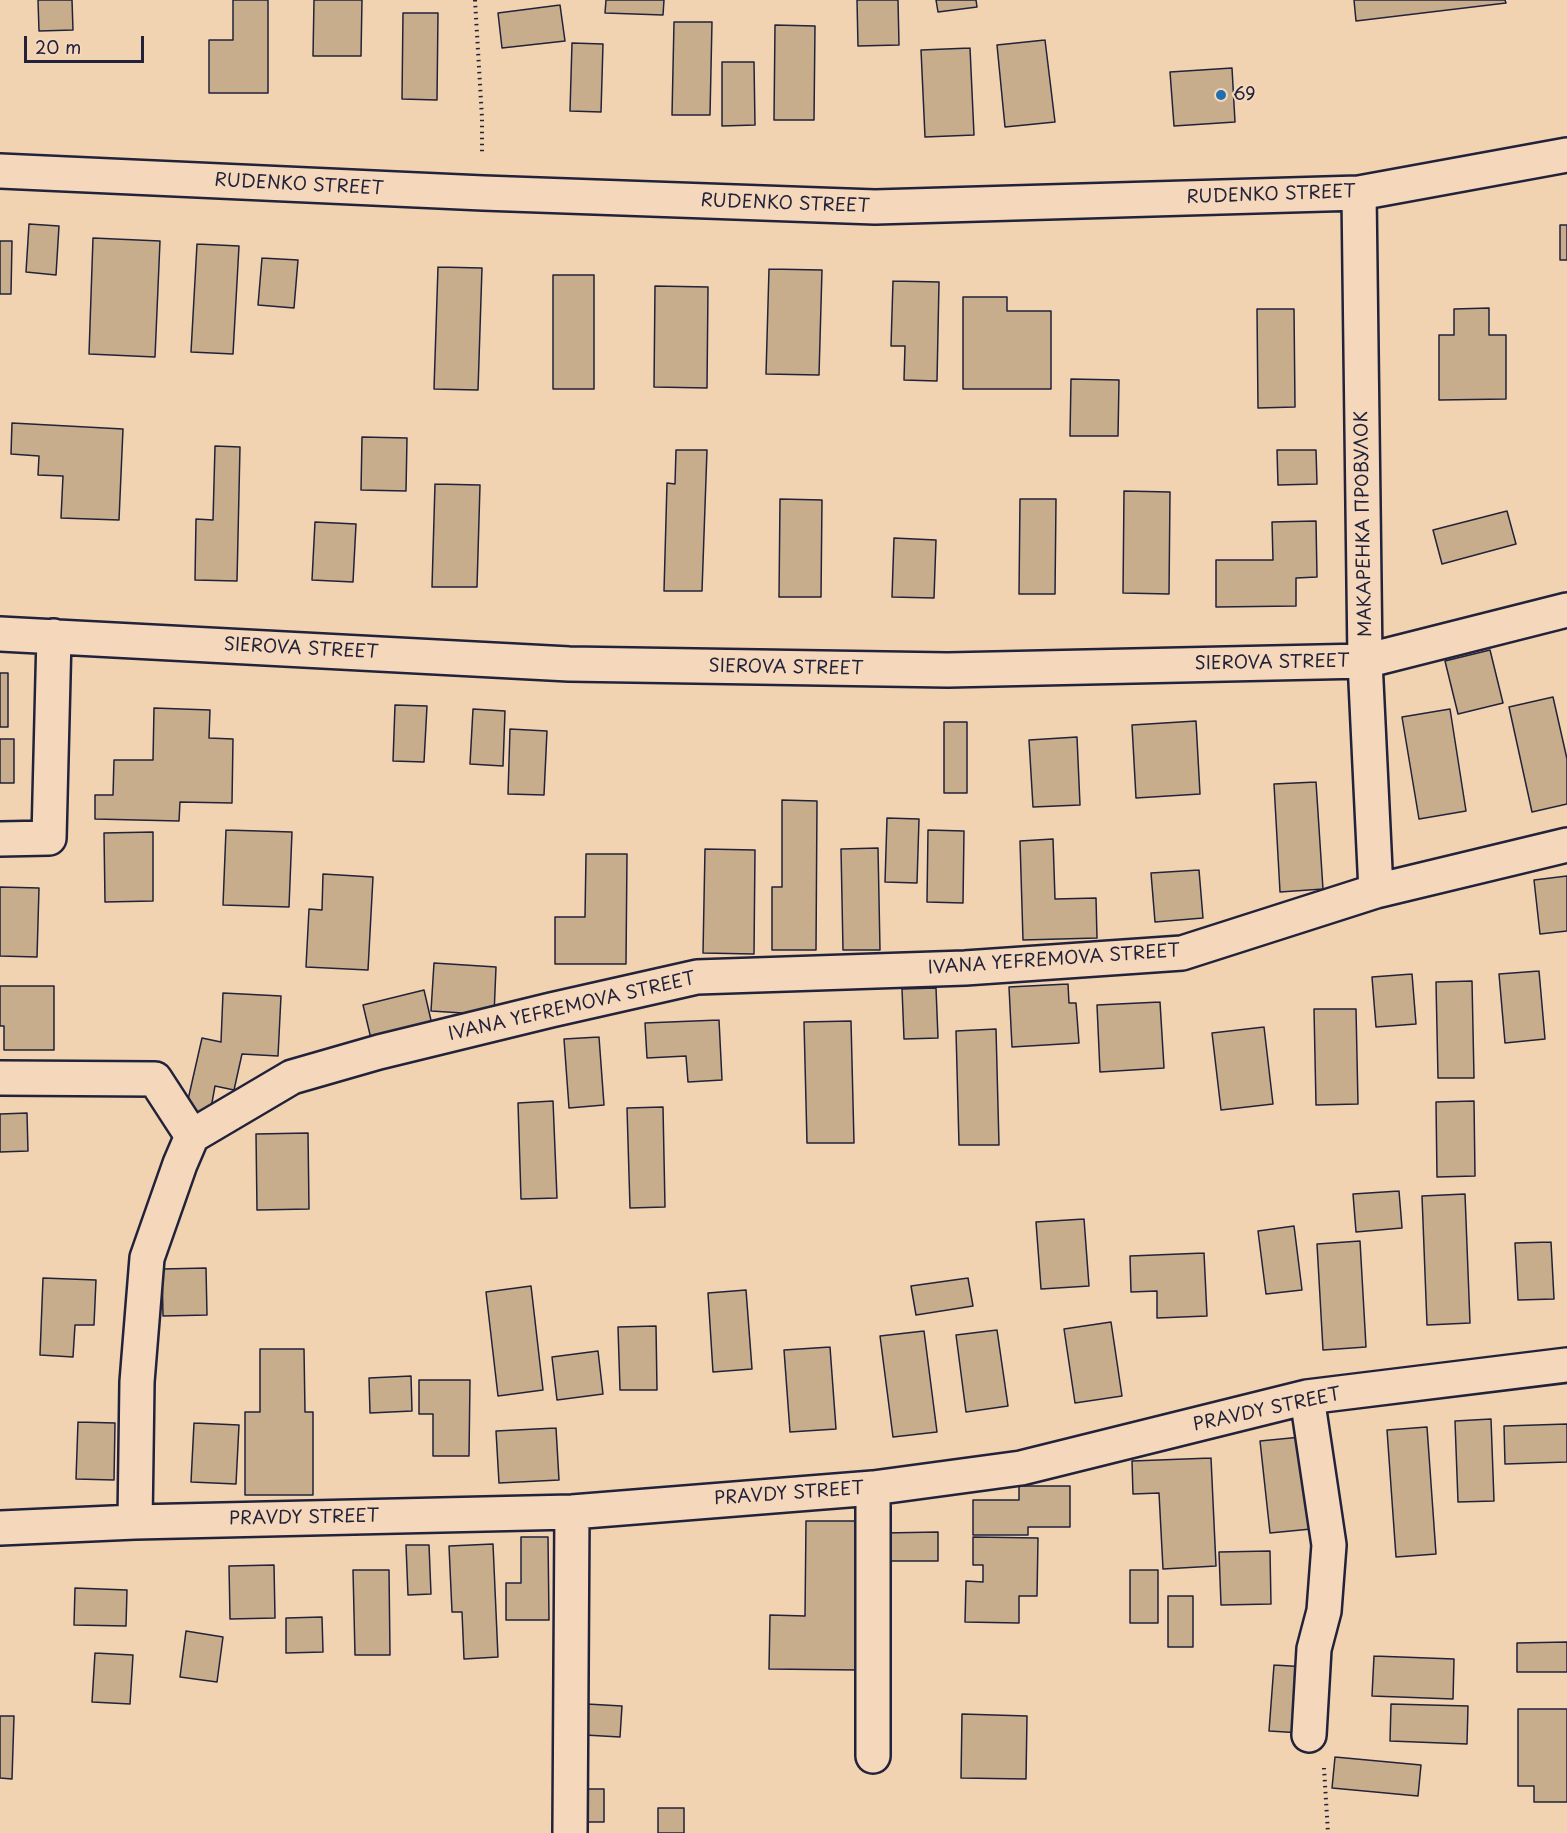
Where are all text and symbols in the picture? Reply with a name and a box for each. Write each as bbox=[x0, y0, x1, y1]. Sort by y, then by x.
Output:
scale bar bbox=[27, 24, 147, 62]
text: 20 m bbox=[35, 33, 81, 60]
place label: 69 bbox=[1233, 84, 1256, 106]
marker: 69 bbox=[1214, 88, 1228, 102]
street label: RUDENKO STREET bbox=[214, 170, 384, 200]
street label: RUDENKO STREET bbox=[1186, 181, 1356, 209]
street label: RUDENKO STREET bbox=[700, 190, 870, 218]
street label: МАКАРЕНКА ПРОВУЛОК bbox=[1351, 411, 1377, 637]
street label: SIEROVA STREET bbox=[223, 634, 379, 664]
street label: SIEROVA STREET bbox=[1194, 651, 1350, 675]
street label: SIEROVA STREET bbox=[708, 656, 864, 680]
street label: IVANA YEFREMOVA STREET bbox=[927, 940, 1181, 980]
street label: IVANA YEFREMOVA STREET bbox=[446, 968, 698, 1046]
street label: PRAVDY STREET bbox=[1191, 1384, 1343, 1436]
street label: PRAVDY STREET bbox=[713, 1478, 865, 1510]
street label: PRAVDY STREET bbox=[229, 1506, 379, 1530]

